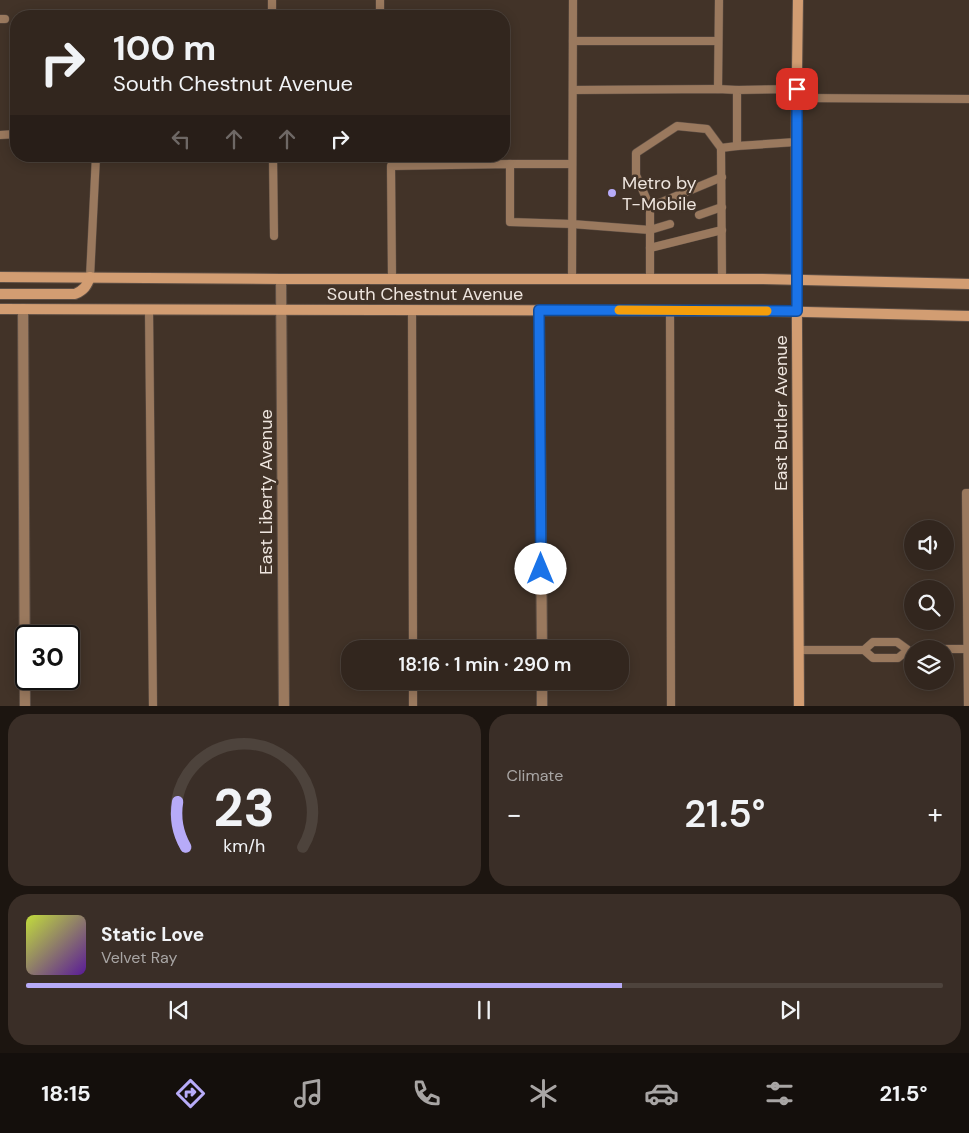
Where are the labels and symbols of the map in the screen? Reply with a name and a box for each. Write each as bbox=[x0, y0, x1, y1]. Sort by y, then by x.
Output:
pin bbox=[776, 68, 818, 110]
place label: Metro by T-Mobile bbox=[622, 171, 697, 216]
marker: Metro by T-Mobile bbox=[606, 187, 618, 199]
street label: South Chestnut Avenue bbox=[327, 282, 523, 306]
street label: East Butler Avenue bbox=[769, 335, 793, 491]
street label: East Liberty Avenue bbox=[254, 409, 278, 575]
position arrow bbox=[514, 542, 566, 594]
speed limit sign: 30 bbox=[15, 625, 80, 690]

